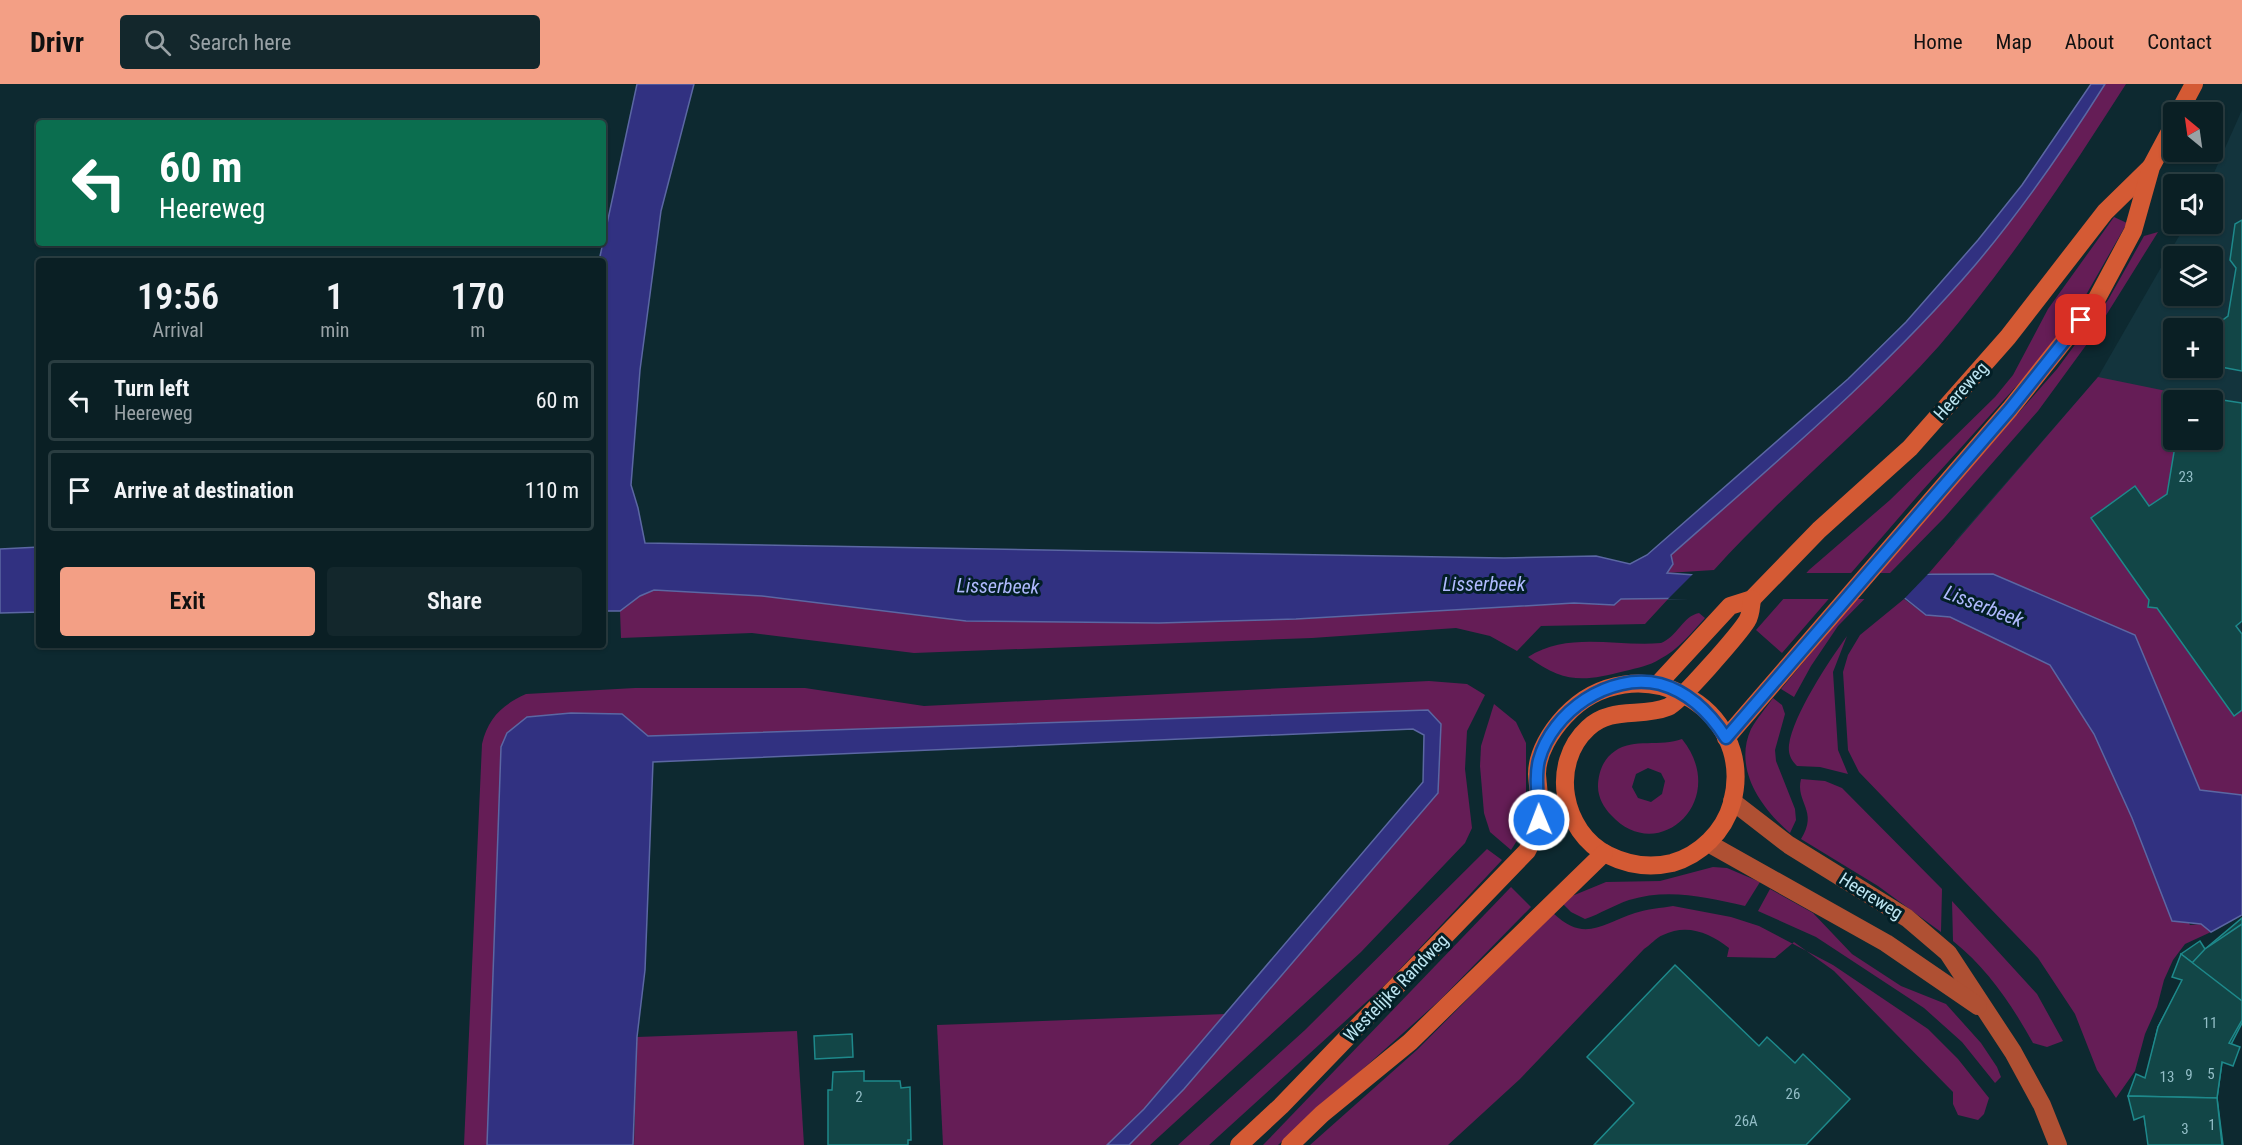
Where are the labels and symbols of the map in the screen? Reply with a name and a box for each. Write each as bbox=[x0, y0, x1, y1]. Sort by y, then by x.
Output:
north arrow bbox=[2163, 102, 2223, 162]
pin bbox=[2055, 294, 2106, 345]
street label: Heereweg bbox=[1929, 357, 1992, 424]
house number: 23 bbox=[2179, 468, 2193, 486]
water label: Lisserbeek bbox=[1443, 572, 1527, 596]
water label: Lisserbeek bbox=[956, 573, 1041, 599]
water label: Lisserbeek bbox=[1941, 580, 2028, 633]
position arrow bbox=[1507, 788, 1571, 852]
street label: Heereweg bbox=[1836, 868, 1907, 923]
street label: Westelijke Randweg bbox=[1339, 929, 1452, 1046]
house number: 11 bbox=[2203, 1014, 2217, 1032]
house number: 5 bbox=[2207, 1065, 2215, 1083]
house number: 9 bbox=[2185, 1066, 2193, 1084]
house number: 13 bbox=[2160, 1068, 2174, 1086]
house number: 26 bbox=[1786, 1085, 1800, 1103]
house number: 2 bbox=[855, 1088, 863, 1106]
house number: 26A bbox=[1734, 1112, 1758, 1130]
house number: 1 bbox=[2208, 1116, 2216, 1134]
house number: 3 bbox=[2181, 1120, 2189, 1138]

